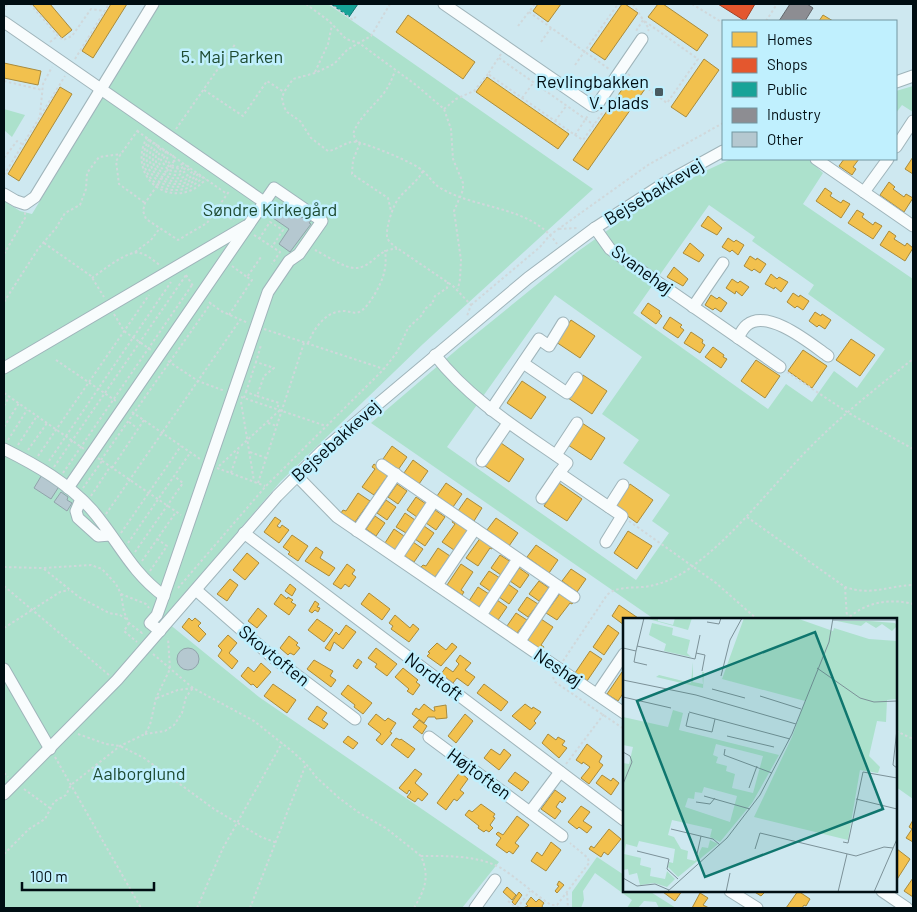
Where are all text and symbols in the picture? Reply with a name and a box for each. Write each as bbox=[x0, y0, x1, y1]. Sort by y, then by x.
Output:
legend bbox=[722, 20, 897, 160]
text: Homes bbox=[767, 30, 812, 48]
park label: 5. Maj Parken bbox=[181, 45, 283, 67]
text: Shops bbox=[767, 55, 807, 73]
place label: Revlingbakken V. plads bbox=[536, 70, 649, 113]
text: Public bbox=[767, 80, 807, 98]
marker: Revlingbakken V. plads bbox=[653, 86, 665, 98]
text: Industry bbox=[767, 105, 821, 123]
text: Other bbox=[767, 130, 804, 148]
street label: Bejsebakkevej bbox=[600, 153, 707, 229]
park label: Søndre Kirkegård bbox=[203, 198, 337, 220]
street label: Svanehøj bbox=[608, 240, 678, 299]
street label: Bejsebakkevej bbox=[286, 395, 384, 486]
inset map bbox=[623, 618, 897, 892]
street label: Skovtoften bbox=[235, 620, 315, 691]
street label: Neshøj bbox=[530, 643, 587, 691]
street label: Nordtoft bbox=[401, 647, 468, 705]
street label: Højtoften bbox=[443, 743, 516, 804]
park label: Aalborglund bbox=[93, 762, 185, 784]
scale bar bbox=[22, 860, 155, 892]
text: 100 m bbox=[30, 867, 68, 885]

